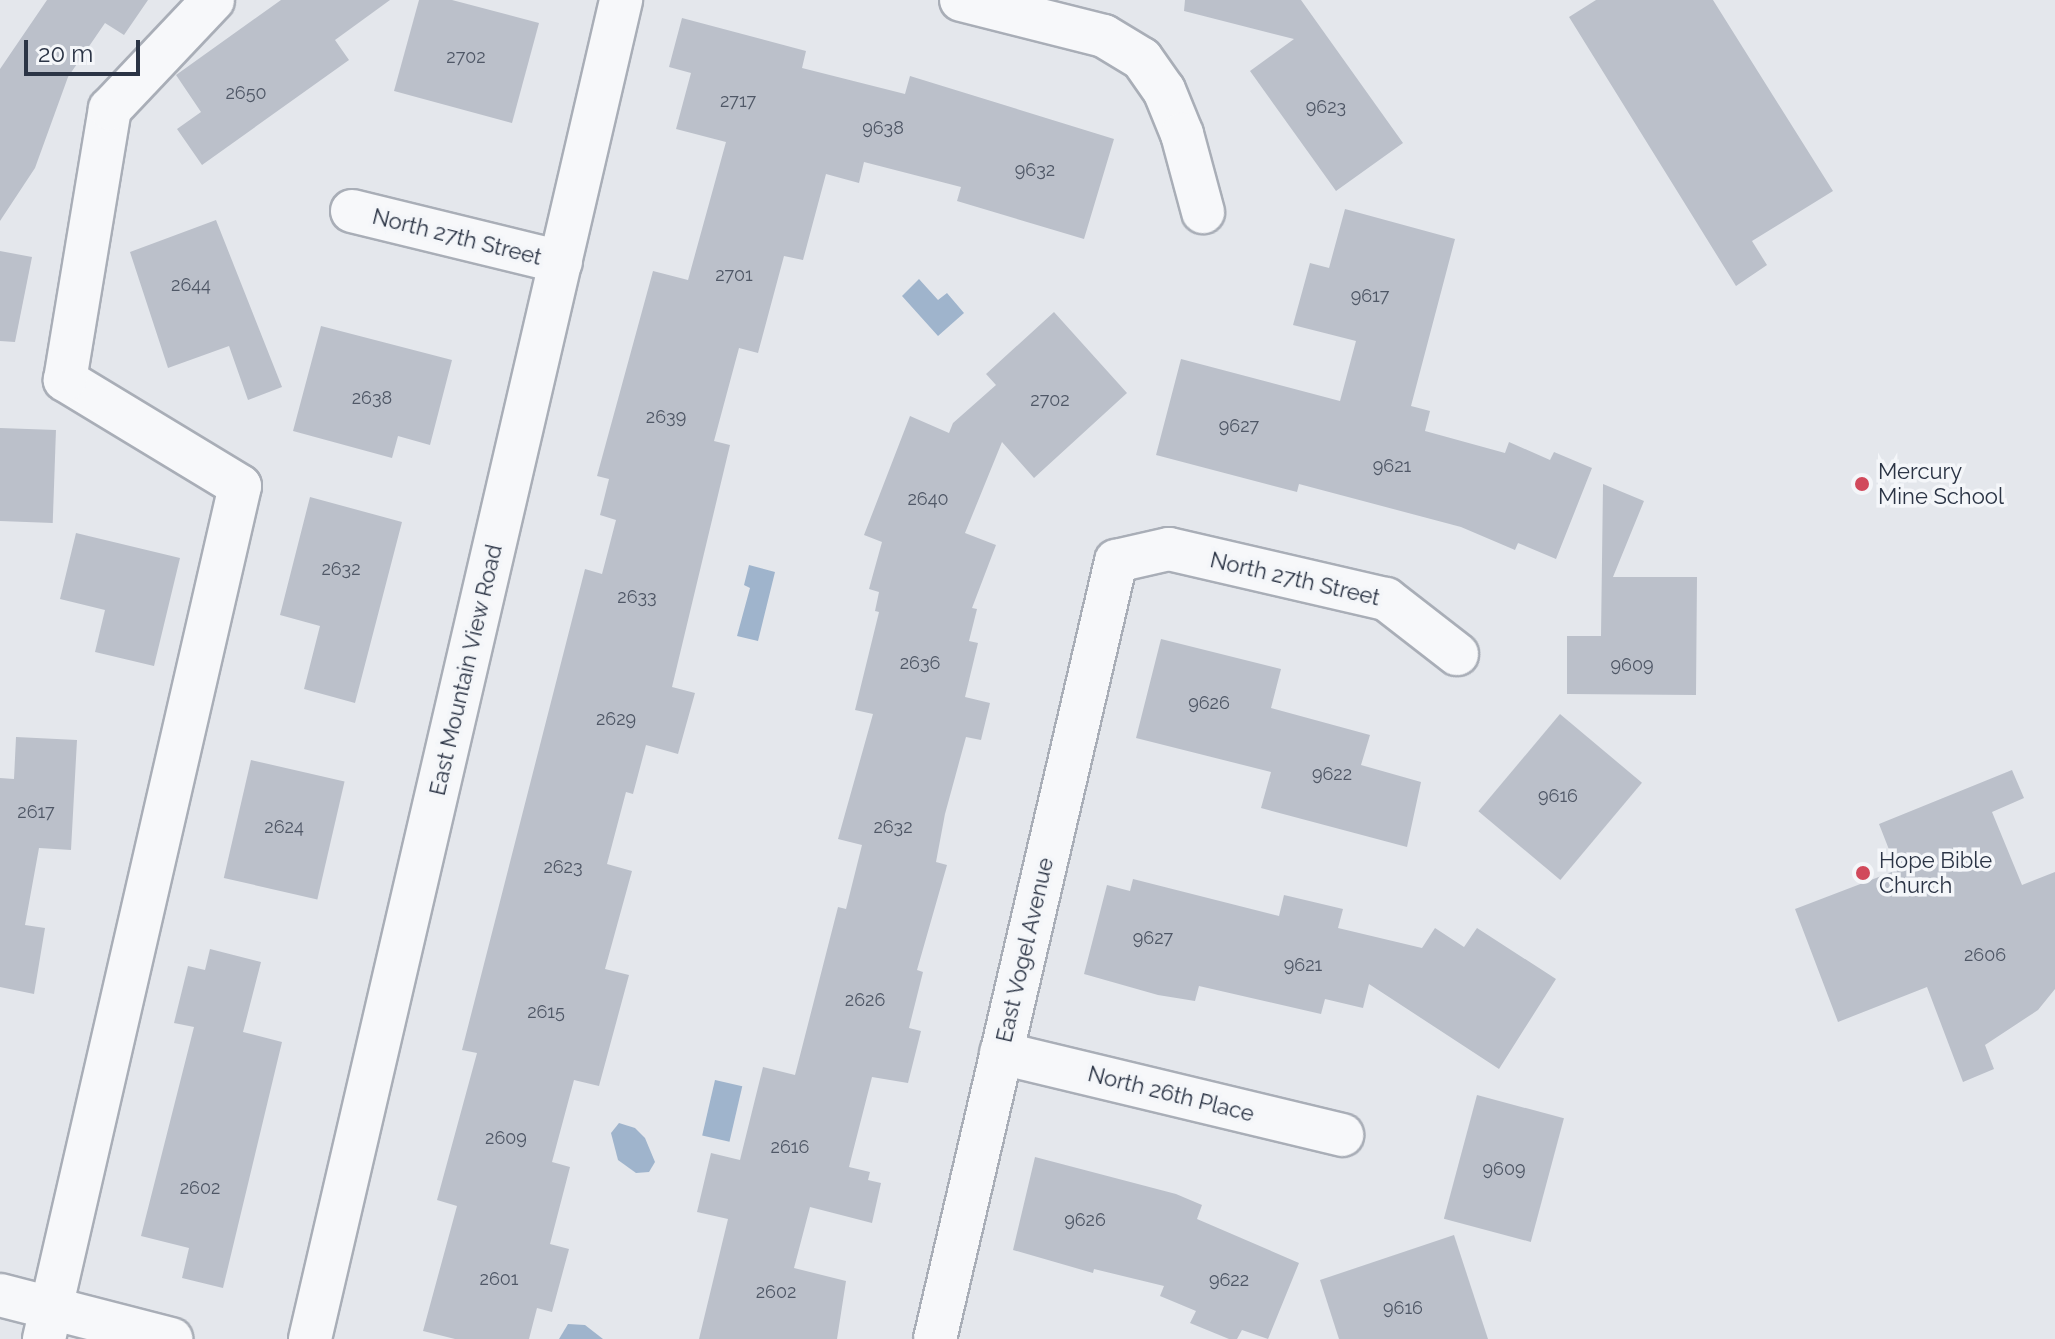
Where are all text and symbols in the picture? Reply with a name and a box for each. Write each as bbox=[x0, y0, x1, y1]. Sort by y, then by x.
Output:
scale bar bbox=[28, 24, 144, 74]
text: 20 m bbox=[38, 39, 93, 68]
house number: 2702 bbox=[446, 46, 486, 68]
house number: 2650 bbox=[225, 82, 267, 104]
house number: 2717 bbox=[720, 90, 756, 112]
house number: 9623 bbox=[1306, 96, 1346, 118]
house number: 9638 bbox=[862, 117, 904, 139]
house number: 9632 bbox=[1015, 159, 1055, 181]
street label: North 27th Street bbox=[370, 203, 544, 271]
house number: 2701 bbox=[715, 264, 753, 286]
house number: 2644 bbox=[171, 274, 211, 296]
house number: 9617 bbox=[1351, 285, 1389, 307]
house number: 2638 bbox=[352, 387, 392, 409]
house number: 2702 bbox=[1030, 389, 1070, 411]
house number: 2639 bbox=[646, 406, 686, 428]
house number: 9627 bbox=[1219, 415, 1259, 437]
house number: 9621 bbox=[1373, 455, 1411, 477]
place label: Mercury Mine School bbox=[1878, 458, 2004, 510]
marker: Mercury Mine School bbox=[1853, 475, 1871, 493]
house number: 2640 bbox=[907, 488, 949, 510]
street label: East Mountain View Road bbox=[424, 541, 508, 799]
street label: North 27th Street bbox=[1208, 547, 1382, 611]
house number: 2632 bbox=[321, 558, 361, 580]
house number: 2633 bbox=[617, 586, 657, 608]
house number: 2636 bbox=[900, 652, 940, 674]
house number: 9609 bbox=[1611, 654, 1653, 676]
house number: 9626 bbox=[1188, 692, 1230, 714]
house number: 2629 bbox=[596, 708, 636, 730]
house number: 9622 bbox=[1312, 763, 1352, 785]
house number: 9616 bbox=[1538, 785, 1578, 807]
house number: 2617 bbox=[17, 801, 55, 823]
house number: 2624 bbox=[264, 816, 304, 838]
house number: 2632 bbox=[873, 816, 913, 838]
place label: Hope Bible Church bbox=[1879, 847, 1992, 898]
street label: East Vogel Avenue bbox=[991, 854, 1059, 1046]
house number: 2623 bbox=[543, 856, 583, 878]
marker: Hope Bible Church bbox=[1854, 864, 1872, 882]
house number: 9627 bbox=[1133, 927, 1173, 949]
house number: 2606 bbox=[1964, 944, 2006, 966]
house number: 9621 bbox=[1284, 954, 1322, 976]
house number: 2626 bbox=[845, 989, 885, 1011]
house number: 2615 bbox=[527, 1001, 565, 1023]
street label: North 26th Place bbox=[1085, 1061, 1257, 1127]
house number: 2609 bbox=[485, 1127, 527, 1149]
house number: 2616 bbox=[771, 1136, 809, 1158]
house number: 9609 bbox=[1483, 1158, 1525, 1180]
house number: 2602 bbox=[180, 1177, 220, 1199]
house number: 9626 bbox=[1064, 1209, 1106, 1231]
house number: 2601 bbox=[480, 1268, 518, 1290]
house number: 9622 bbox=[1209, 1269, 1249, 1291]
house number: 2602 bbox=[756, 1281, 796, 1303]
house number: 9616 bbox=[1383, 1297, 1423, 1319]

